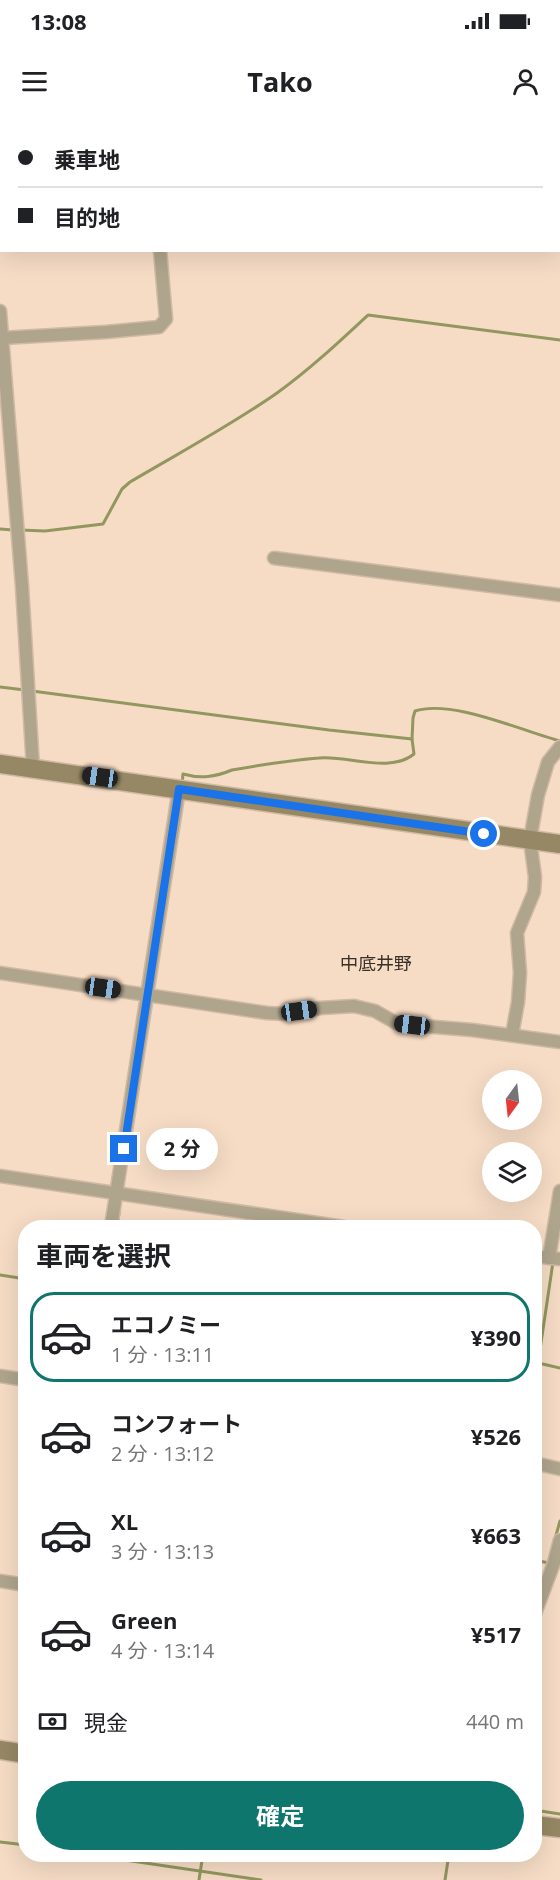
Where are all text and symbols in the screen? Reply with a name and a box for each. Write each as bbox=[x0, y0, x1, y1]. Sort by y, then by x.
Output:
text: 13:08 bbox=[30, 6, 87, 36]
text: Tako bbox=[247, 63, 313, 100]
icon: menu bbox=[18, 65, 51, 98]
icon: person bbox=[509, 65, 542, 98]
text: 乗車地 bbox=[54, 144, 120, 174]
text: 目的地 bbox=[54, 202, 120, 232]
car bbox=[81, 766, 119, 788]
route start bbox=[470, 820, 497, 847]
district label: 中底井野 bbox=[340, 951, 412, 975]
car bbox=[84, 977, 122, 999]
car bbox=[280, 1000, 318, 1022]
car bbox=[393, 1014, 431, 1036]
north arrow bbox=[482, 1070, 542, 1130]
map controls bbox=[482, 1070, 542, 1202]
callout: 2 分 bbox=[145, 1128, 217, 1170]
route end bbox=[110, 1135, 137, 1162]
text: 2 分 bbox=[164, 1135, 200, 1162]
button: layers bbox=[482, 1142, 542, 1202]
text: 車両を選択 bbox=[36, 1237, 171, 1274]
text: エコノミー bbox=[111, 1309, 221, 1339]
icon: car bbox=[39, 1310, 93, 1364]
text: ¥390 bbox=[471, 1322, 521, 1352]
text: 1 分 · 13:11 bbox=[111, 1341, 214, 1368]
text: コンフォート bbox=[111, 1408, 242, 1438]
icon: car bbox=[39, 1409, 93, 1463]
text: ¥526 bbox=[471, 1421, 521, 1451]
text: 2 分 · 13:12 bbox=[111, 1440, 214, 1467]
text: XL bbox=[111, 1506, 138, 1536]
icon: car bbox=[39, 1508, 93, 1562]
text: ¥663 bbox=[471, 1520, 521, 1550]
text: 3 分 · 13:13 bbox=[111, 1538, 214, 1565]
text: Green bbox=[111, 1605, 177, 1635]
icon: car bbox=[39, 1607, 93, 1661]
text: ¥517 bbox=[471, 1619, 521, 1649]
text: 4 分 · 13:14 bbox=[111, 1637, 214, 1664]
icon: cash bbox=[36, 1705, 69, 1738]
text: 現金 bbox=[84, 1707, 128, 1737]
text: 440 m bbox=[466, 1708, 524, 1735]
button: 確定 bbox=[36, 1781, 524, 1850]

